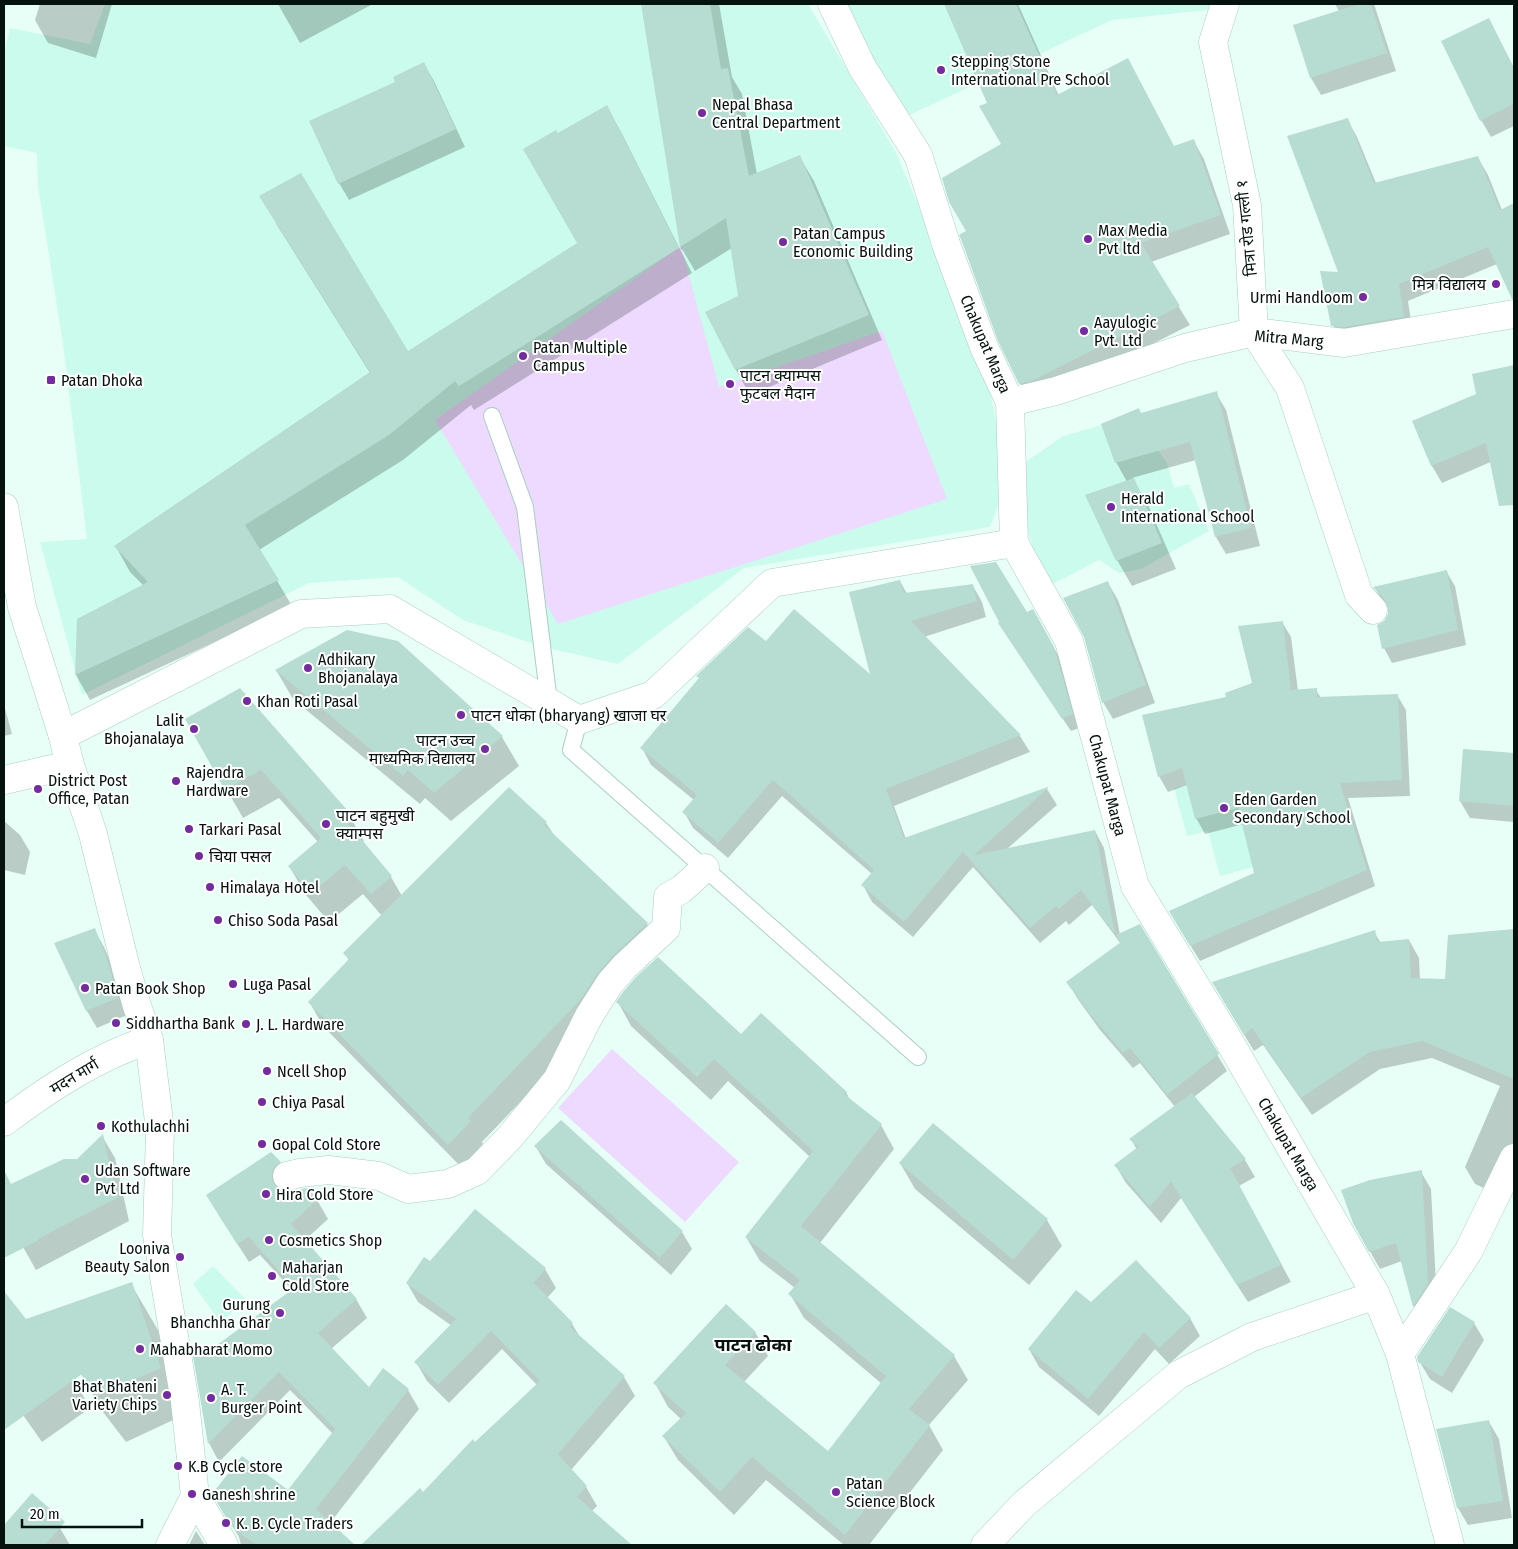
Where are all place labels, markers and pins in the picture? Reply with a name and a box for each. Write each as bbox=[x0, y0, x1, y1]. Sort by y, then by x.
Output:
place label: Stepping Stone International Pre School bbox=[951, 52, 1109, 89]
marker: Stepping Stone International Pre School bbox=[935, 64, 947, 76]
place label: Nepal Bhasa Central Department bbox=[712, 95, 841, 132]
marker: Nepal Bhasa Central Department bbox=[696, 107, 708, 119]
place label: Max Media Pvt ltd bbox=[1098, 221, 1168, 258]
place label: Patan Campus Economic Building bbox=[793, 224, 913, 261]
marker: Max Media Pvt ltd bbox=[1082, 233, 1094, 245]
marker: Patan Campus Economic Building bbox=[777, 236, 789, 248]
place label: मित्र विद्यालय bbox=[1412, 275, 1487, 294]
marker: मित्र विद्यालय bbox=[1490, 278, 1502, 290]
place label: Urmi Handloom bbox=[1250, 288, 1353, 307]
marker: Urmi Handloom bbox=[1357, 291, 1369, 303]
place label: Aayulogic Pvt. Ltd bbox=[1094, 313, 1157, 350]
marker: Aayulogic Pvt. Ltd bbox=[1078, 325, 1090, 337]
place label: Patan Multiple Campus bbox=[533, 338, 627, 375]
marker: Patan Multiple Campus bbox=[517, 350, 529, 362]
place label: पाटन क्याम्पस फुटबल मैदान bbox=[740, 366, 822, 404]
place label: Patan Dhoka bbox=[61, 371, 143, 390]
marker: Patan Dhoka bbox=[45, 374, 57, 386]
marker: पाटन क्याम्पस फुटबल मैदान bbox=[724, 378, 736, 390]
place label: Herald International School bbox=[1121, 489, 1254, 526]
marker: Herald International School bbox=[1105, 501, 1117, 513]
place label: Adhikary Bhojanalaya bbox=[318, 650, 398, 687]
marker: Adhikary Bhojanalaya bbox=[302, 662, 314, 674]
place label: Khan Roti Pasal bbox=[257, 692, 358, 711]
marker: Khan Roti Pasal bbox=[241, 695, 253, 707]
place label: पाटन धोका (bharyang) खाजा घर bbox=[471, 706, 667, 725]
marker: पाटन धोका (bharyang) खाजा घर bbox=[455, 709, 467, 721]
place label: Lalit Bhojanalaya bbox=[104, 711, 185, 748]
marker: Lalit Bhojanalaya bbox=[188, 723, 200, 735]
place label: पाटन उच्च माध्यमिक विद्यालय bbox=[369, 731, 476, 768]
marker: पाटन उच्च माध्यमिक विद्यालय bbox=[479, 743, 491, 755]
place label: Rajendra Hardware bbox=[186, 763, 248, 800]
place label: District Post Office, Patan bbox=[48, 771, 129, 808]
marker: Rajendra Hardware bbox=[170, 775, 182, 787]
marker: District Post Office, Patan bbox=[32, 783, 44, 795]
place label: Eden Garden Secondary School bbox=[1234, 790, 1350, 827]
marker: Eden Garden Secondary School bbox=[1218, 802, 1230, 814]
place label: पाटन बहुमुखी क्याम्पस bbox=[336, 806, 415, 843]
marker: पाटन बहुमुखी क्याम्पस bbox=[320, 818, 332, 830]
place label: Tarkari Pasal bbox=[199, 820, 281, 839]
marker: Tarkari Pasal bbox=[183, 823, 195, 835]
place label: चिया पसल bbox=[209, 847, 272, 866]
marker: चिया पसल bbox=[193, 850, 205, 862]
place label: Himalaya Hotel bbox=[220, 878, 319, 897]
marker: Himalaya Hotel bbox=[204, 881, 216, 893]
place label: Chiso Soda Pasal bbox=[228, 911, 338, 930]
marker: Chiso Soda Pasal bbox=[212, 914, 224, 926]
place label: Luga Pasal bbox=[243, 975, 311, 994]
marker: Luga Pasal bbox=[227, 978, 239, 990]
place label: Patan Book Shop bbox=[95, 979, 206, 998]
marker: Patan Book Shop bbox=[79, 982, 91, 994]
place label: Siddhartha Bank bbox=[126, 1014, 235, 1033]
place label: J. L. Hardware bbox=[256, 1015, 344, 1034]
marker: Siddhartha Bank bbox=[110, 1017, 122, 1029]
marker: J. L. Hardware bbox=[240, 1018, 252, 1030]
place label: Ncell Shop bbox=[277, 1062, 347, 1081]
marker: Ncell Shop bbox=[261, 1065, 273, 1077]
place label: Chiya Pasal bbox=[272, 1093, 345, 1112]
marker: Chiya Pasal bbox=[256, 1096, 268, 1108]
place label: Kothulachhi bbox=[111, 1117, 189, 1136]
marker: Kothulachhi bbox=[95, 1120, 107, 1132]
place label: Gopal Cold Store bbox=[272, 1135, 381, 1154]
marker: Gopal Cold Store bbox=[256, 1138, 268, 1150]
place label: Udan Software Pvt Ltd bbox=[95, 1161, 191, 1198]
marker: Udan Software Pvt Ltd bbox=[79, 1173, 91, 1185]
place label: Hira Cold Store bbox=[276, 1185, 374, 1204]
marker: Hira Cold Store bbox=[260, 1188, 272, 1200]
place label: Cosmetics Shop bbox=[279, 1231, 382, 1250]
marker: Cosmetics Shop bbox=[263, 1234, 275, 1246]
place label: Looniva Beauty Salon bbox=[85, 1239, 170, 1276]
marker: Looniva Beauty Salon bbox=[174, 1251, 186, 1263]
place label: Maharjan Cold Store bbox=[282, 1258, 349, 1295]
marker: Maharjan Cold Store bbox=[266, 1270, 278, 1282]
place label: Gurung Bhanchha Ghar bbox=[170, 1295, 270, 1332]
marker: Gurung Bhanchha Ghar bbox=[274, 1307, 286, 1319]
place label: Mahabharat Momo bbox=[150, 1340, 273, 1359]
marker: Mahabharat Momo bbox=[134, 1343, 146, 1355]
place label: Bhat Bhateni Variety Chips bbox=[72, 1377, 157, 1414]
place label: A. T. Burger Point bbox=[221, 1380, 303, 1417]
marker: Bhat Bhateni Variety Chips bbox=[161, 1389, 173, 1401]
marker: A. T. Burger Point bbox=[205, 1392, 217, 1404]
place label: K.B Cycle store bbox=[188, 1457, 283, 1476]
marker: K.B Cycle store bbox=[172, 1460, 184, 1472]
place label: Patan Science Block bbox=[846, 1474, 936, 1511]
place label: Ganesh shrine bbox=[202, 1485, 296, 1504]
marker: Patan Science Block bbox=[830, 1486, 842, 1498]
marker: Ganesh shrine bbox=[186, 1488, 198, 1500]
place label: K. B. Cycle Traders bbox=[236, 1514, 353, 1533]
marker: K. B. Cycle Traders bbox=[220, 1517, 232, 1529]

